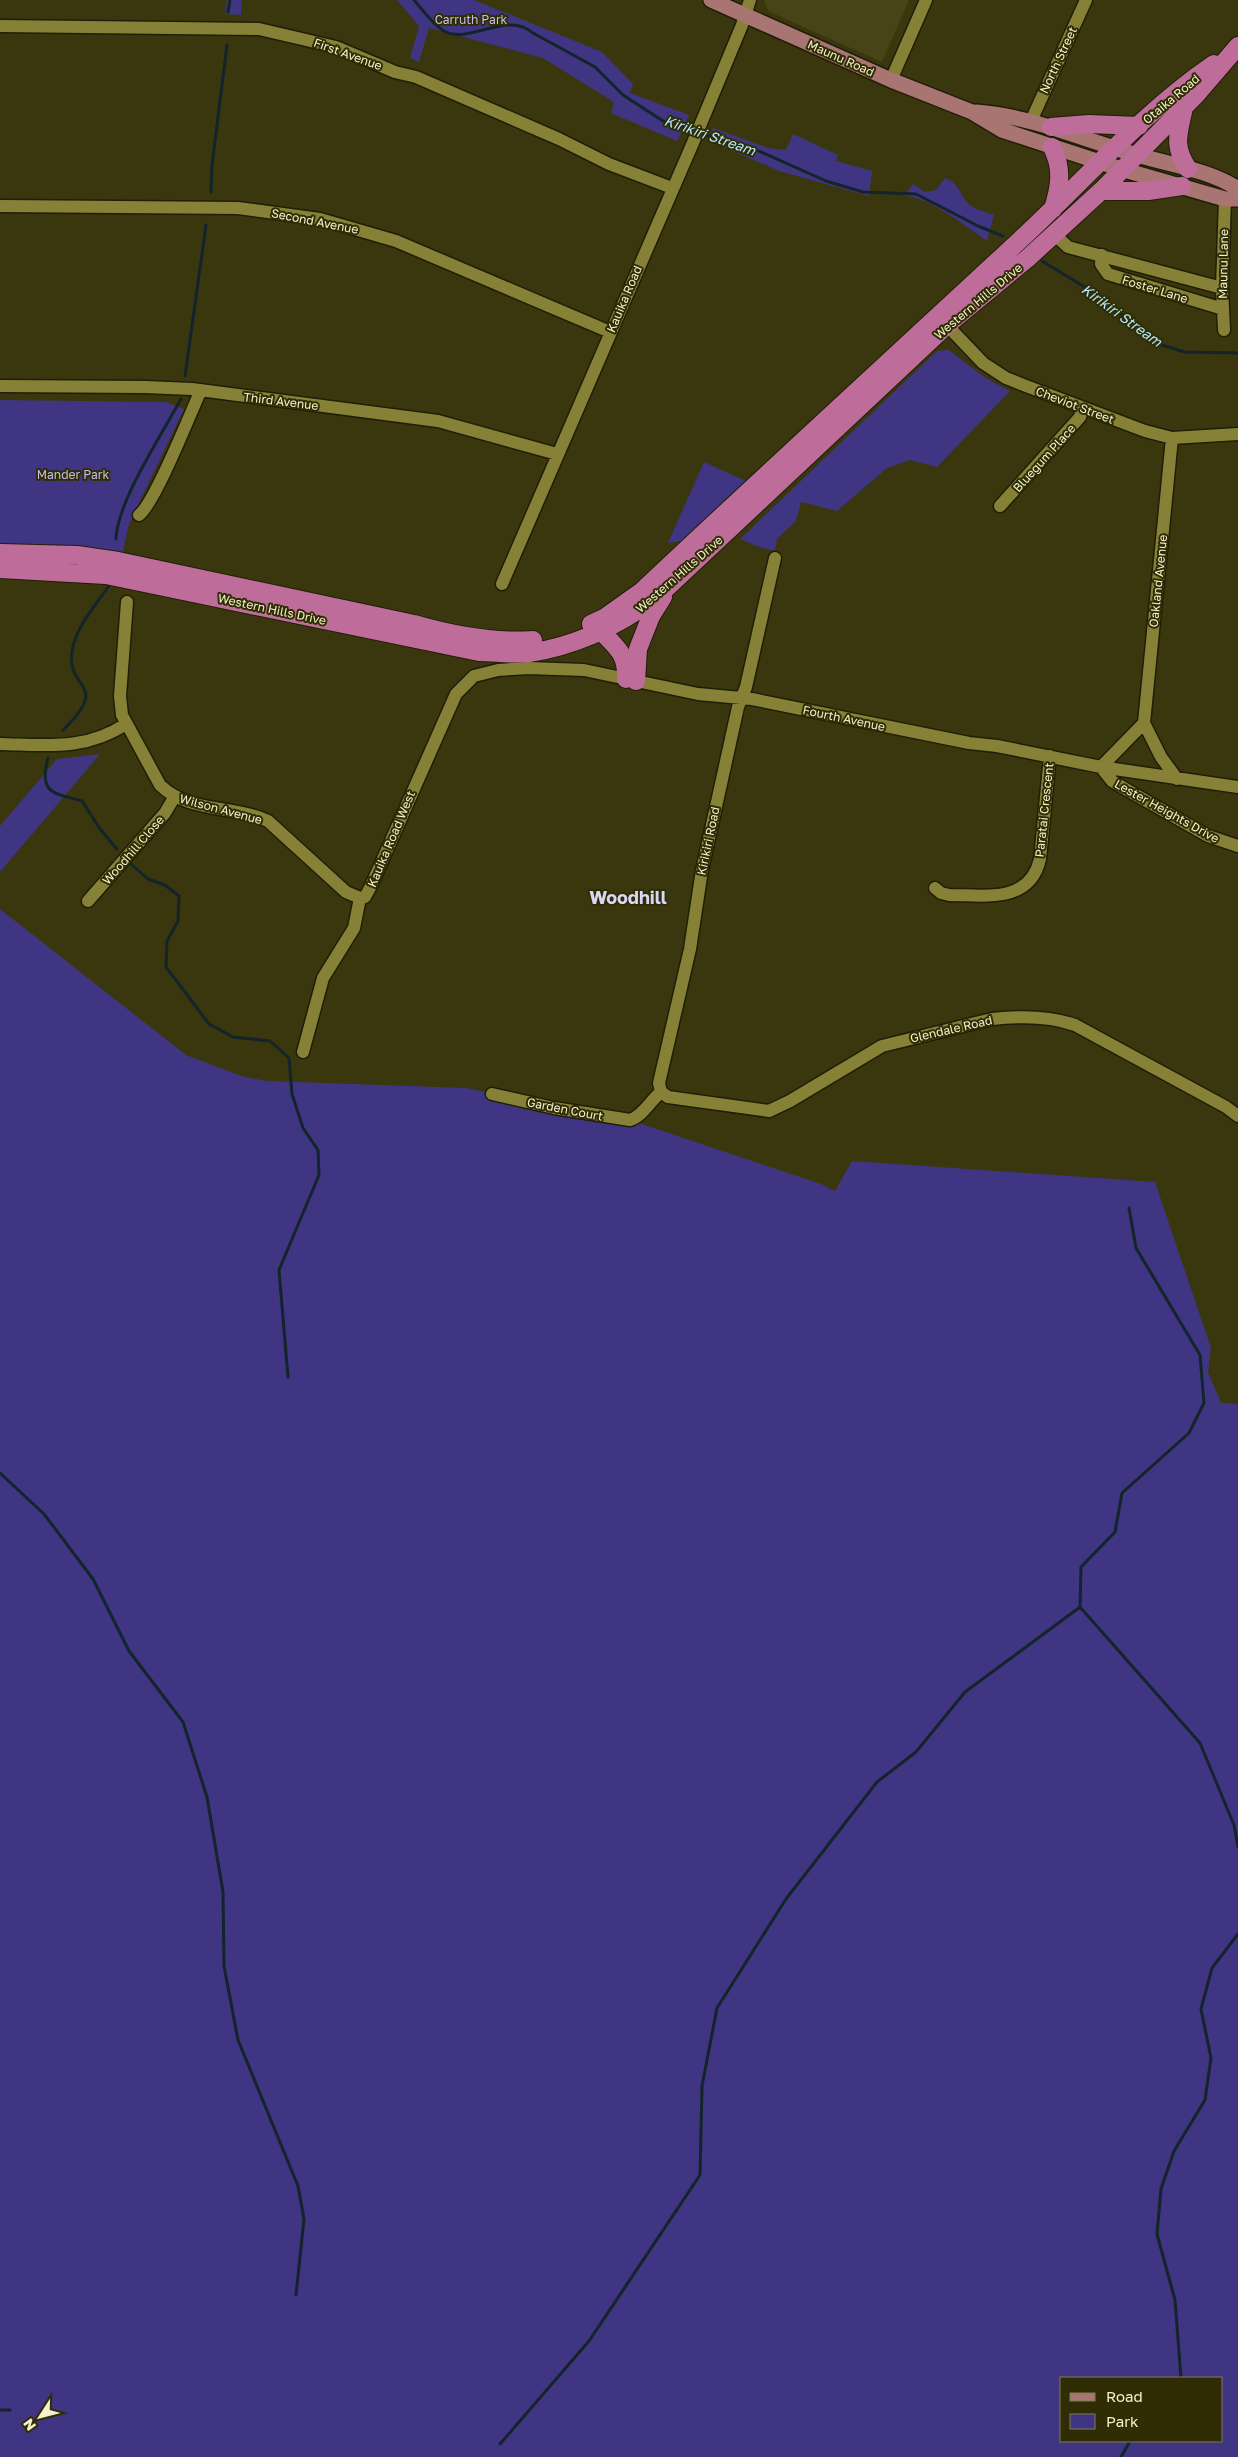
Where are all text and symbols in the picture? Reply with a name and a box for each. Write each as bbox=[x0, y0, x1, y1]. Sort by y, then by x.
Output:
park label: Carruth Park bbox=[435, 12, 508, 27]
street label: North Street bbox=[1036, 24, 1080, 96]
street label: First Avenue bbox=[312, 35, 384, 73]
street label: Maunu Road bbox=[805, 37, 877, 79]
street label: Otaika Road bbox=[1140, 71, 1202, 127]
water label: Kirikiri Stream bbox=[662, 111, 758, 159]
street label: Second Avenue bbox=[270, 205, 360, 237]
street label: Maunu Lane bbox=[1215, 229, 1231, 299]
street label: Western Hills Drive bbox=[931, 260, 1025, 342]
street label: Kauika Road bbox=[603, 263, 645, 335]
street label: Foster Lane bbox=[1120, 272, 1190, 306]
water label: Kirikiri Stream bbox=[1079, 280, 1166, 350]
street label: Cheviot Street bbox=[1034, 383, 1116, 427]
street label: Third Avenue bbox=[243, 389, 319, 413]
street label: Bluegum Place bbox=[1010, 421, 1078, 495]
park label: Mander Park bbox=[37, 467, 109, 482]
street label: Western Hills Drive bbox=[632, 532, 726, 616]
street label: Oakland Avenue bbox=[1146, 534, 1170, 628]
street label: Western Hills Drive bbox=[216, 590, 328, 628]
street label: Fourth Avenue bbox=[801, 702, 887, 734]
street label: Paratai Crescent bbox=[1032, 762, 1056, 858]
street label: Lester Heights Drive bbox=[1112, 776, 1222, 846]
street label: Kauika Road West bbox=[364, 788, 418, 890]
street label: Wilson Avenue bbox=[178, 791, 264, 827]
street label: Kirikiri Road bbox=[693, 805, 723, 877]
street label: Woodhill Close bbox=[99, 812, 167, 888]
district label: Woodhill bbox=[589, 886, 667, 908]
street label: Glendale Road bbox=[909, 1012, 993, 1046]
street label: Garden Court bbox=[526, 1094, 604, 1124]
legend bbox=[1060, 2377, 1223, 2442]
text: Road bbox=[1106, 2387, 1143, 2405]
north arrow bbox=[15, 2392, 65, 2442]
text: Park bbox=[1106, 2412, 1139, 2430]
text: N bbox=[19, 2416, 39, 2434]

